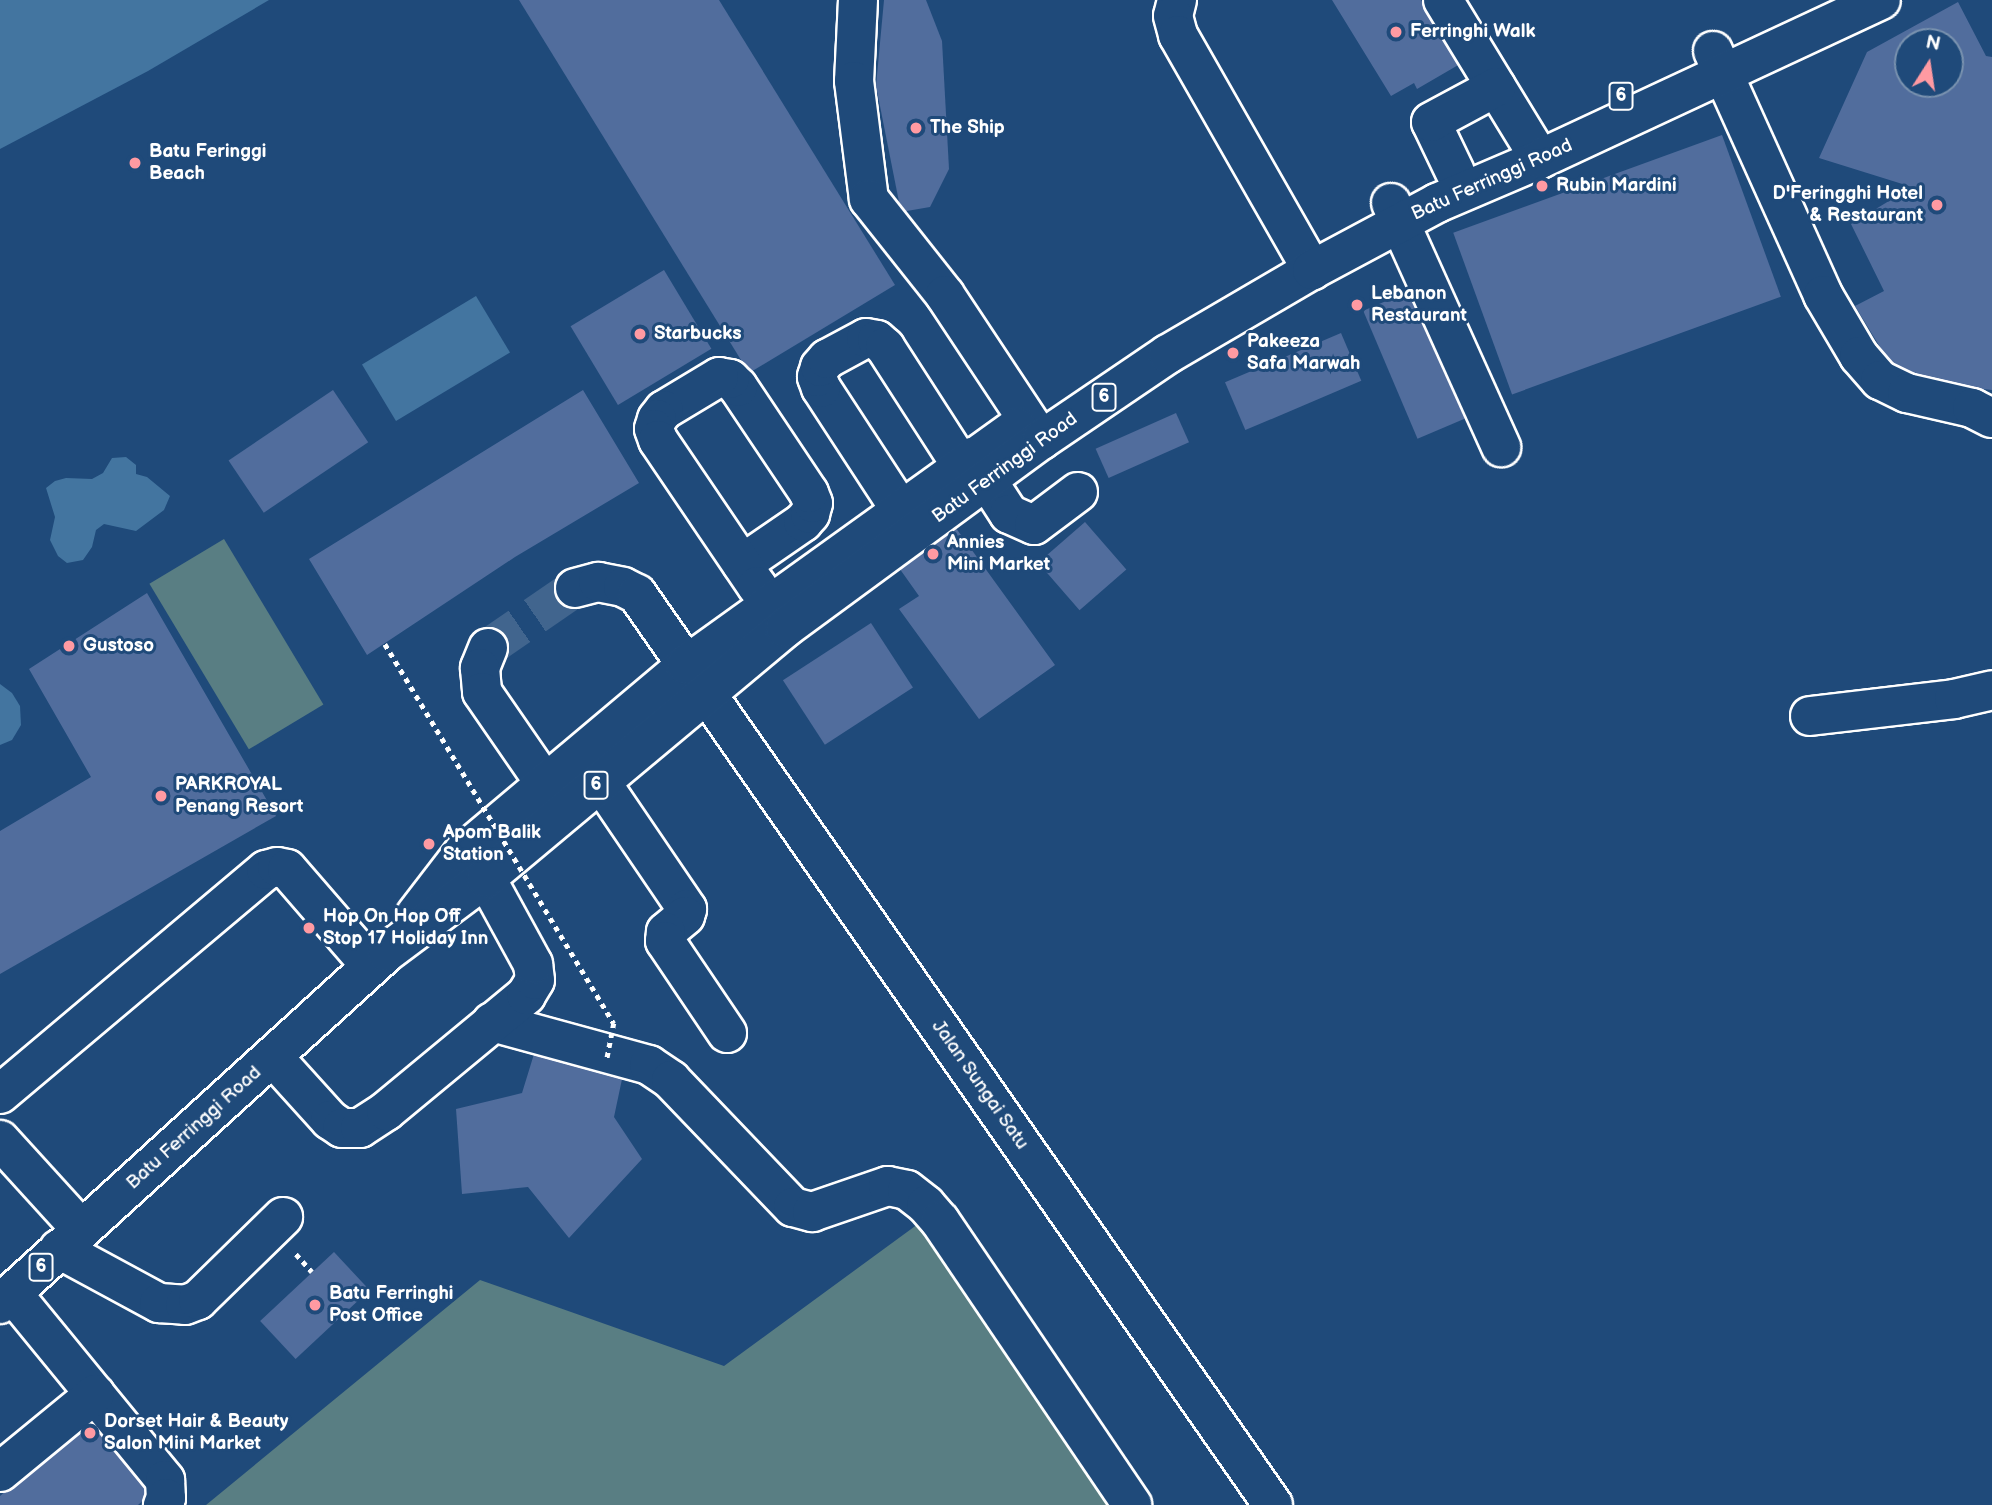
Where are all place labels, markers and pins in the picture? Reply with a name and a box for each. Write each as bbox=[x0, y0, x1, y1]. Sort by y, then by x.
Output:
place label: Ferringhi Walk bbox=[1410, 21, 1535, 43]
marker: Ferringhi Walk bbox=[1388, 24, 1404, 40]
place label: The Ship bbox=[930, 117, 1005, 139]
marker: The Ship bbox=[908, 120, 924, 136]
place label: Batu Feringgi Beach bbox=[149, 141, 266, 185]
marker: Batu Feringgi Beach bbox=[127, 155, 143, 171]
place label: Rubin Mardini bbox=[1556, 175, 1677, 197]
marker: Rubin Mardini bbox=[1534, 178, 1550, 194]
place label: D'Feringghi Hotel & Restaurant bbox=[1772, 183, 1923, 227]
marker: D'Feringghi Hotel & Restaurant bbox=[1929, 197, 1945, 213]
place label: Lebanon Restaurant bbox=[1371, 283, 1467, 327]
marker: Lebanon Restaurant bbox=[1349, 297, 1365, 313]
place label: Starbucks bbox=[654, 323, 742, 345]
marker: Starbucks bbox=[632, 326, 648, 342]
place label: Pakeeza Safa Marwah bbox=[1247, 331, 1360, 375]
marker: Pakeeza Safa Marwah bbox=[1225, 345, 1241, 361]
place label: Annies Mini Market bbox=[947, 532, 1050, 576]
marker: Annies Mini Market bbox=[925, 546, 941, 562]
place label: Gustoso bbox=[83, 635, 154, 657]
marker: Gustoso bbox=[61, 638, 77, 654]
place label: PARKROYAL Penang Resort bbox=[175, 774, 303, 818]
marker: PARKROYAL Penang Resort bbox=[153, 788, 169, 804]
place label: Apom Balik Station bbox=[443, 822, 541, 866]
marker: Apom Balik Station bbox=[421, 836, 437, 852]
place label: Hop On Hop Off Stop 17 Holiday Inn bbox=[323, 906, 489, 950]
marker: Hop On Hop Off Stop 17 Holiday Inn bbox=[301, 920, 317, 936]
place label: Batu Ferringhi Post Office bbox=[329, 1283, 454, 1327]
marker: Batu Ferringhi Post Office bbox=[307, 1297, 323, 1313]
place label: Dorset Hair & Beauty Salon Mini Market bbox=[104, 1411, 288, 1455]
marker: Dorset Hair & Beauty Salon Mini Market bbox=[82, 1425, 98, 1441]

